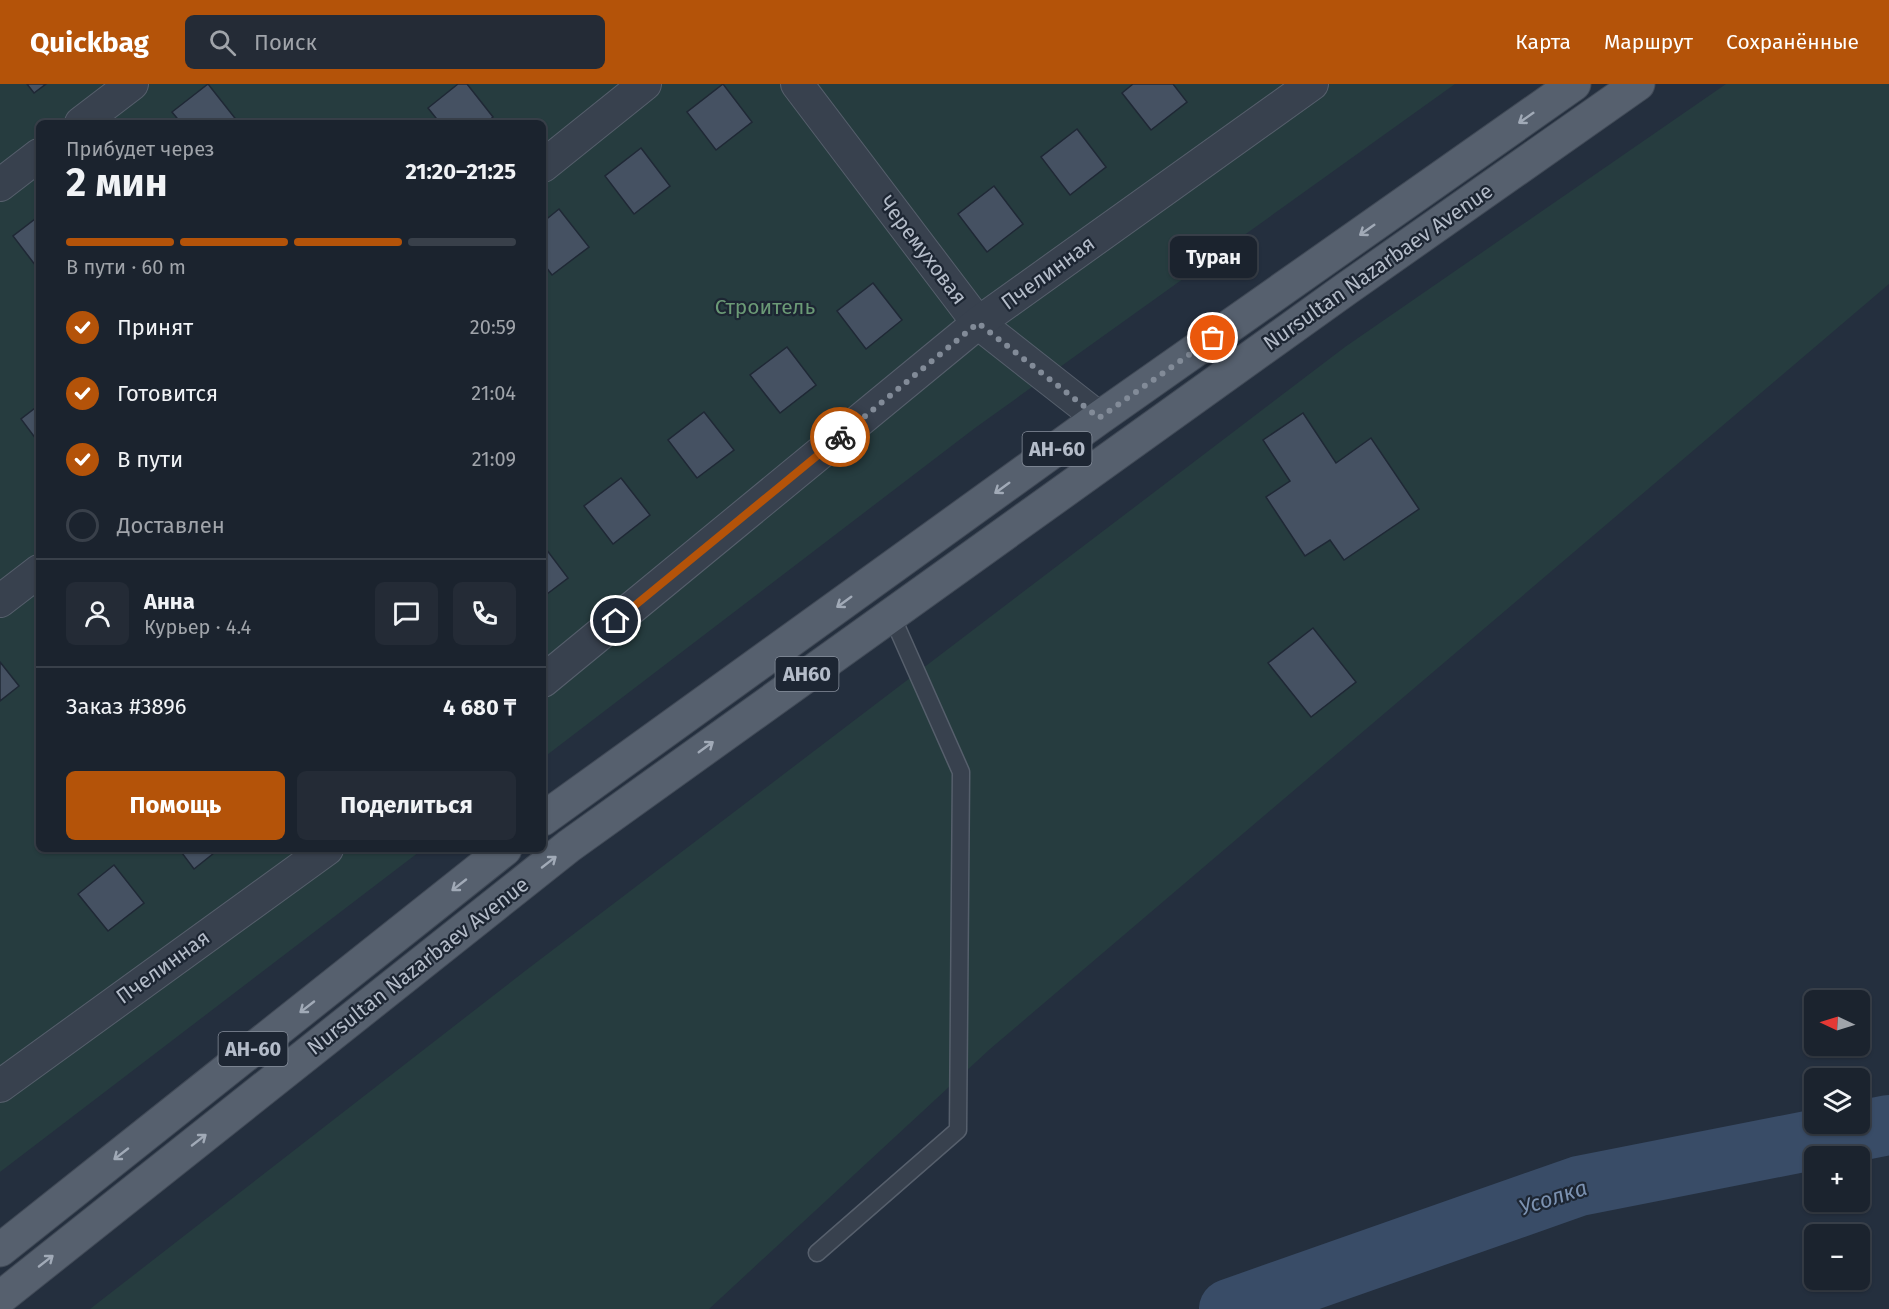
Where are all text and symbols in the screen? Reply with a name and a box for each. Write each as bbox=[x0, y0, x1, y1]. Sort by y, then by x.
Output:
search box bbox=[185, 15, 605, 69]
text: Quickbag bbox=[30, 26, 149, 59]
icon: search bbox=[206, 26, 239, 59]
text: Поиск bbox=[254, 29, 317, 56]
text: Карта bbox=[1515, 29, 1571, 55]
text: Маршрут bbox=[1604, 29, 1693, 55]
text: Сохранённые bbox=[1726, 29, 1859, 55]
one-way arrow bbox=[1519, 112, 1535, 124]
text: Прибудет через bbox=[66, 137, 215, 161]
text: 21:20–21:25 bbox=[405, 158, 516, 185]
text: 2 мин bbox=[66, 160, 168, 206]
street label: Nursultan Nazarbaev Avenue bbox=[1258, 178, 1498, 356]
street label: Черемуховая bbox=[874, 190, 972, 310]
one-way arrow bbox=[1359, 224, 1375, 236]
street label: Пчелинная bbox=[996, 230, 1100, 316]
callout: Туран bbox=[1170, 236, 1256, 278]
text: Туран bbox=[1186, 245, 1241, 269]
text: В пути · 60 m bbox=[66, 255, 186, 279]
park label: Строитель bbox=[715, 294, 815, 320]
icon: check bbox=[66, 311, 99, 344]
pin bbox=[1187, 312, 1238, 363]
text: Принят bbox=[117, 314, 193, 341]
text: 20:59 bbox=[470, 315, 516, 339]
icon: bag bbox=[1196, 321, 1229, 354]
icon: check bbox=[66, 377, 99, 410]
text: Готовится bbox=[117, 380, 218, 407]
text: 21:04 bbox=[471, 381, 516, 405]
courier bbox=[810, 407, 870, 467]
icon: bike bbox=[824, 421, 857, 454]
road number: АН-60 bbox=[1022, 432, 1092, 466]
icon: check bbox=[66, 443, 99, 476]
text: В пути bbox=[117, 446, 183, 473]
text: 21:09 bbox=[472, 447, 516, 471]
one-way arrow bbox=[994, 482, 1010, 494]
text: Доставлен bbox=[117, 512, 225, 539]
button: person bbox=[66, 582, 129, 645]
button: chat bbox=[375, 582, 438, 645]
button: phone bbox=[453, 582, 516, 645]
text: Анна bbox=[144, 588, 195, 615]
pin bbox=[590, 595, 641, 646]
one-way arrow bbox=[836, 596, 852, 608]
icon: home bbox=[599, 604, 632, 637]
text: Курьер · 4.4 bbox=[144, 615, 251, 639]
road number: АН60 bbox=[776, 657, 838, 691]
text: Заказ #3896 bbox=[66, 693, 187, 720]
text: 4 680 ₸ bbox=[443, 694, 516, 721]
one-way arrow bbox=[698, 741, 714, 753]
button: Помощь bbox=[66, 771, 285, 840]
button: Поделиться bbox=[297, 771, 516, 840]
one-way arrow bbox=[541, 856, 557, 869]
street label: Nursultan Nazarbaev Avenue bbox=[302, 871, 534, 1061]
one-way arrow bbox=[452, 879, 468, 892]
street label: Пчелинная bbox=[111, 924, 215, 1010]
north arrow bbox=[1804, 990, 1870, 1056]
map controls bbox=[1804, 990, 1870, 1290]
one-way arrow bbox=[299, 1000, 315, 1013]
road number: АН-60 bbox=[218, 1032, 288, 1066]
button: layers bbox=[1804, 1068, 1870, 1134]
one-way arrow bbox=[190, 1134, 206, 1147]
button: + bbox=[1804, 1146, 1870, 1212]
one-way arrow bbox=[113, 1147, 129, 1160]
water label: Усолка bbox=[1516, 1174, 1591, 1221]
button: − bbox=[1804, 1224, 1870, 1290]
one-way arrow bbox=[38, 1255, 54, 1268]

